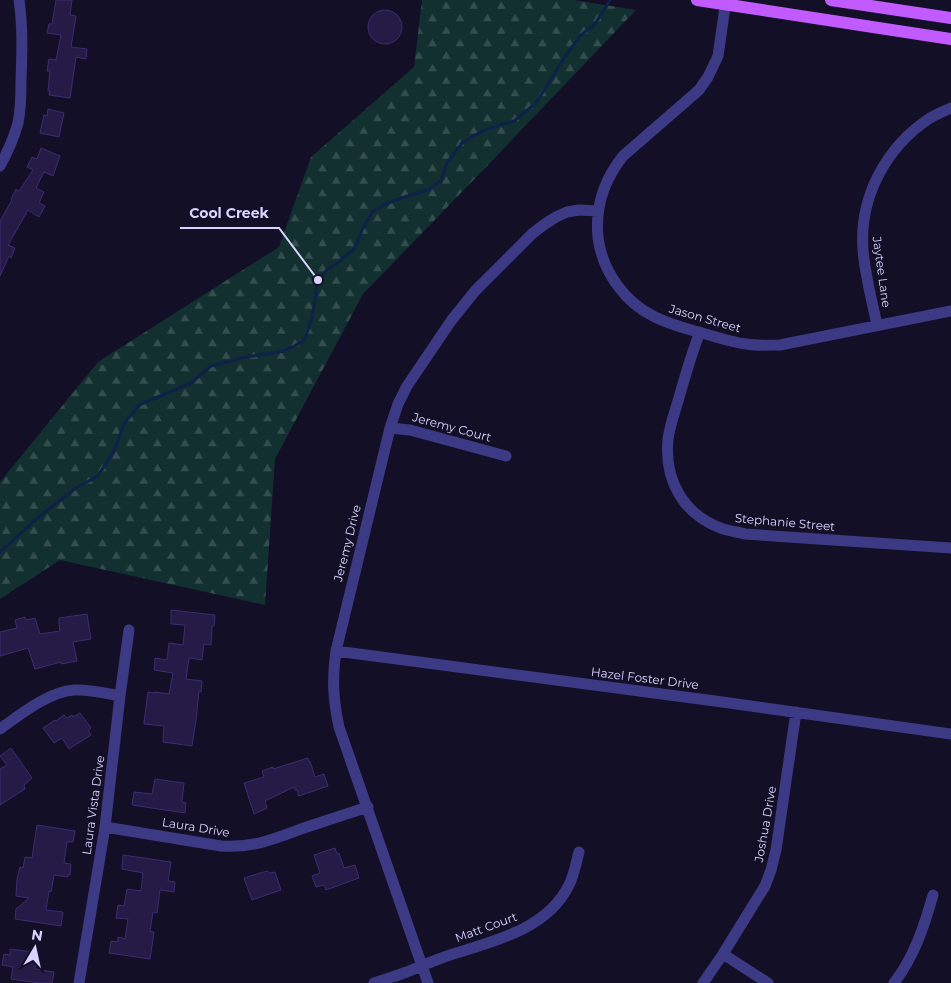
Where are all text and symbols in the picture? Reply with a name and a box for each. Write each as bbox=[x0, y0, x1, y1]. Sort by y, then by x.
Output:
callout: Cool Creek bbox=[180, 199, 279, 228]
text: Cool Creek bbox=[189, 204, 269, 222]
street label: Jaytee Lane bbox=[869, 235, 894, 308]
street label: Jason Street bbox=[666, 300, 743, 335]
street label: Jeremy Court bbox=[410, 409, 493, 445]
street label: Jeremy Drive bbox=[330, 503, 364, 584]
street label: Stephanie Street bbox=[734, 510, 836, 534]
street label: Hazel Foster Drive bbox=[590, 664, 700, 692]
street label: Laura Vista Drive bbox=[79, 754, 107, 856]
street label: Joshua Drive bbox=[751, 785, 779, 864]
street label: Laura Drive bbox=[161, 814, 231, 840]
street label: Matt Court bbox=[453, 909, 519, 945]
north arrow bbox=[10, 923, 60, 973]
text: N bbox=[30, 925, 44, 945]

